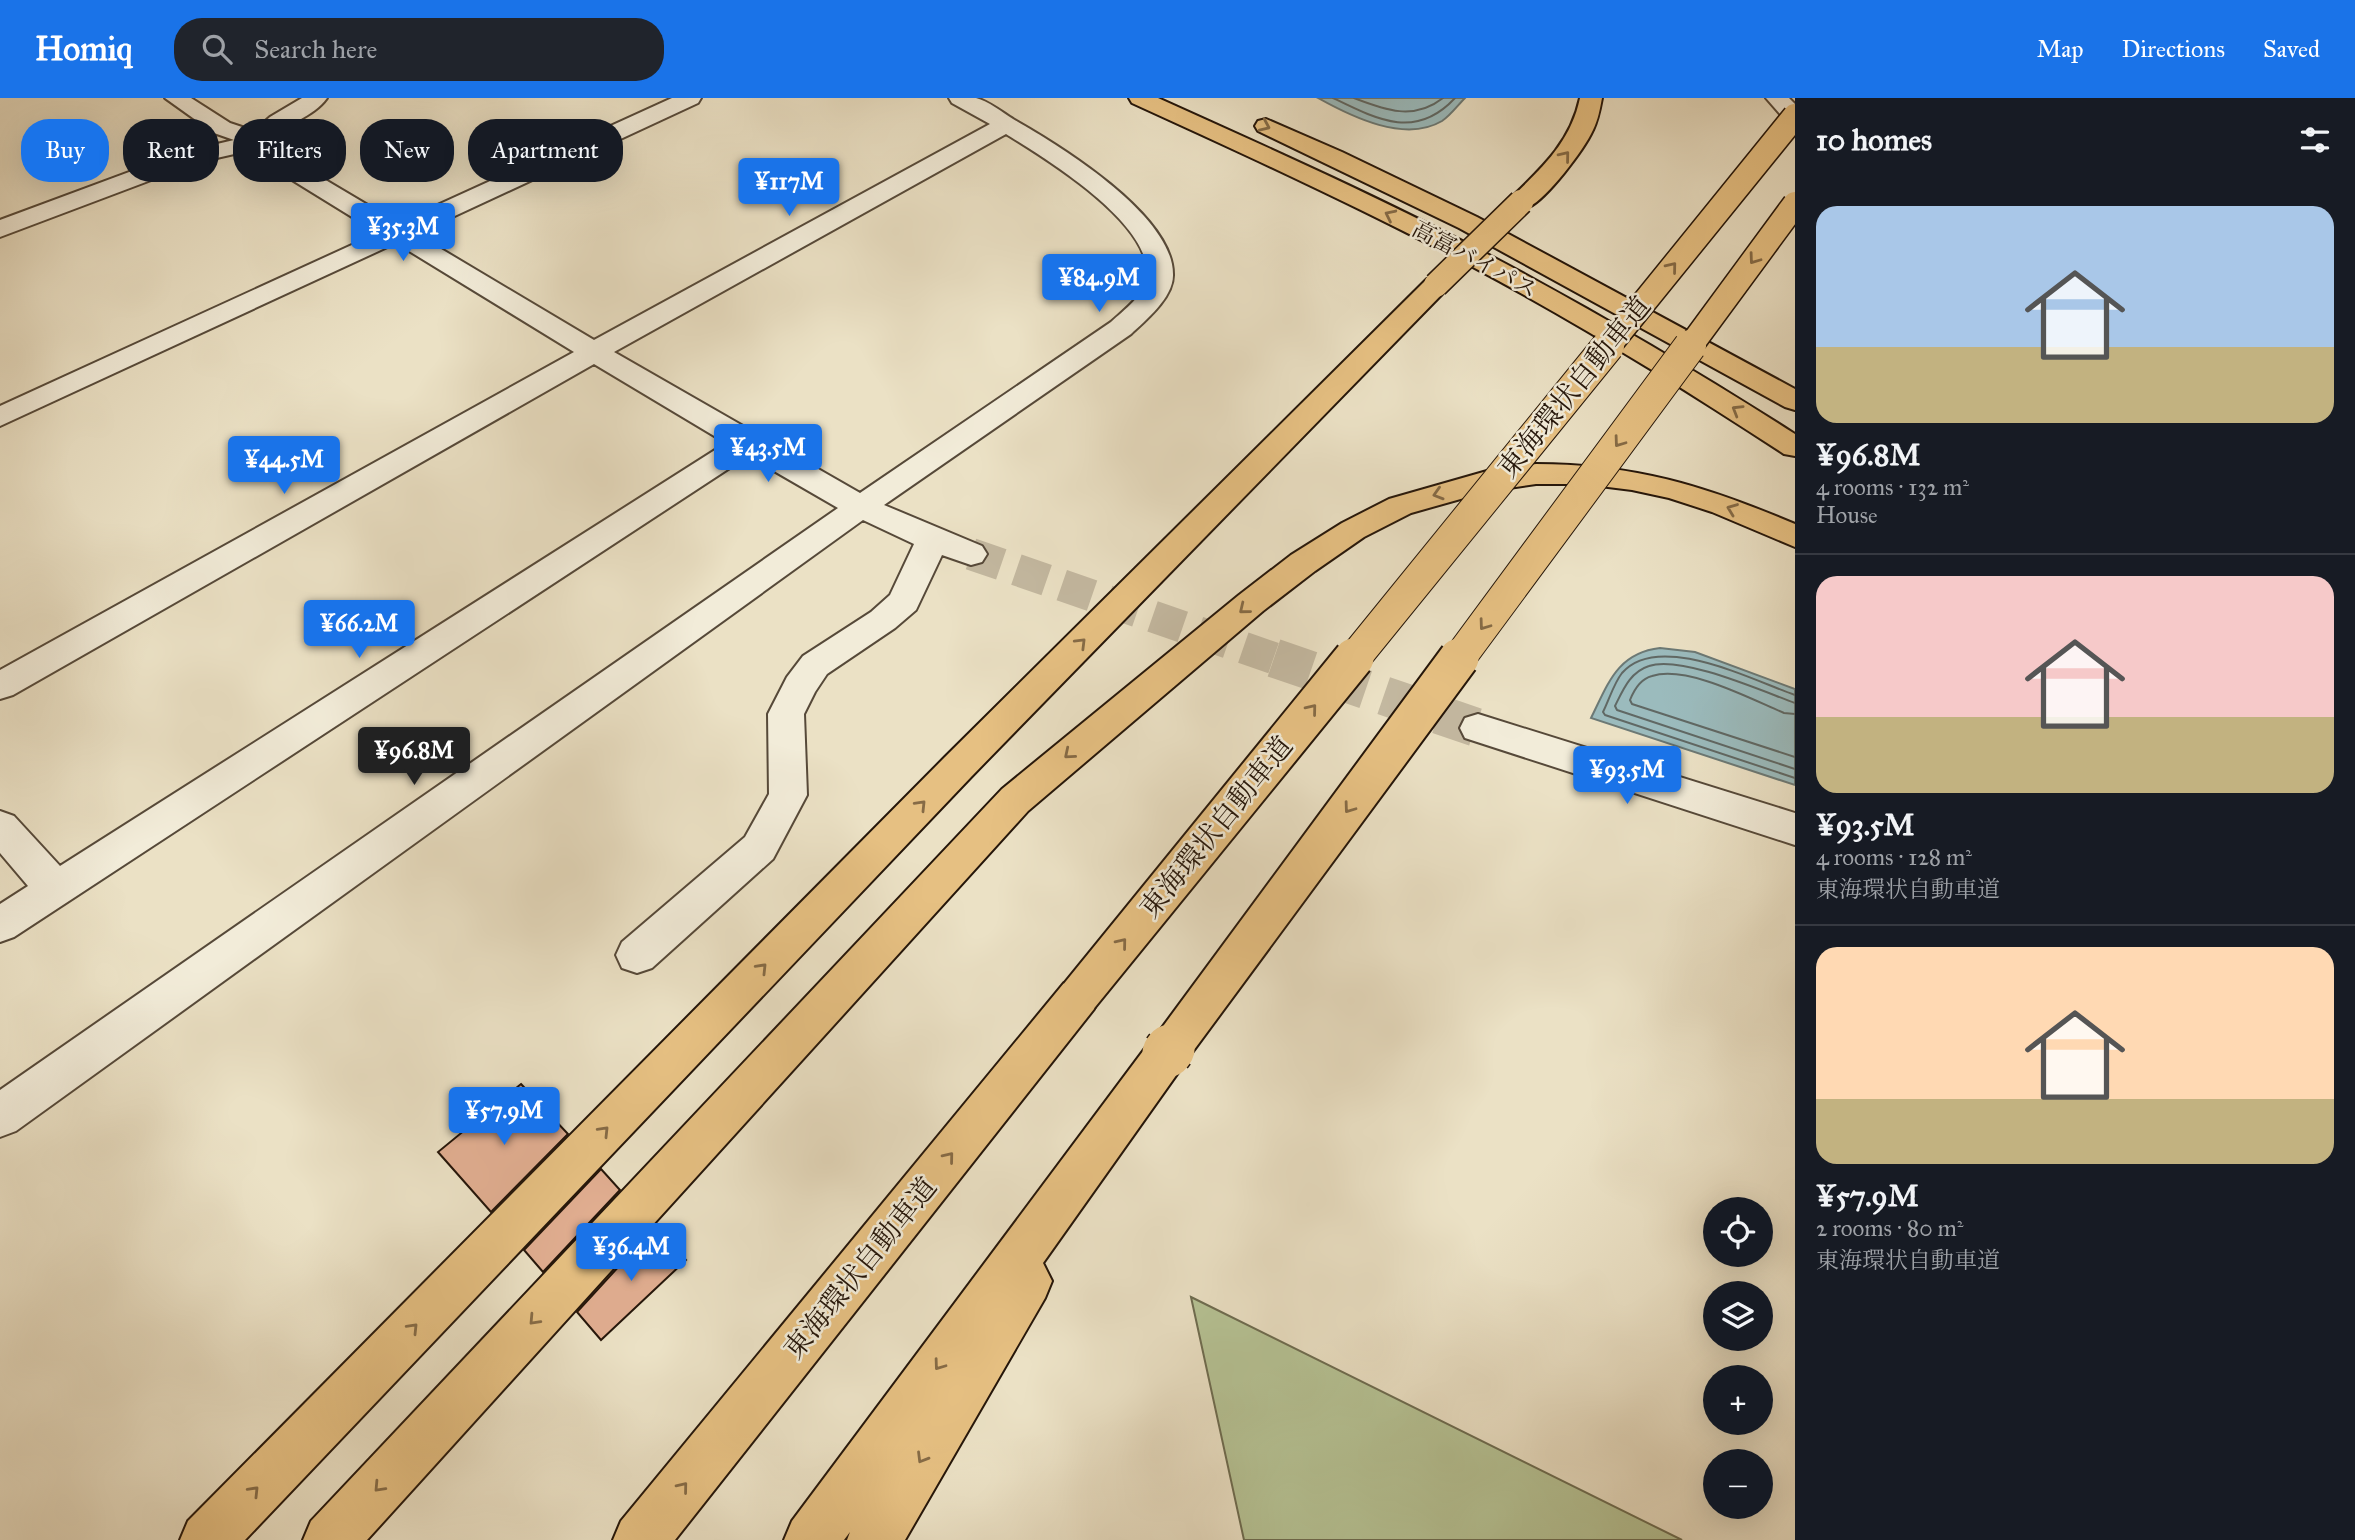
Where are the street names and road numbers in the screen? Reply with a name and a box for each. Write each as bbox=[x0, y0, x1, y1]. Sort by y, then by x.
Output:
street label: 高富バイパス bbox=[1408, 214, 1542, 304]
street label: 東海環状自動車道 bbox=[1490, 289, 1658, 485]
street label: 東海環状自動車道 bbox=[1132, 729, 1300, 925]
street label: 東海環状自動車道 bbox=[776, 1170, 944, 1366]

